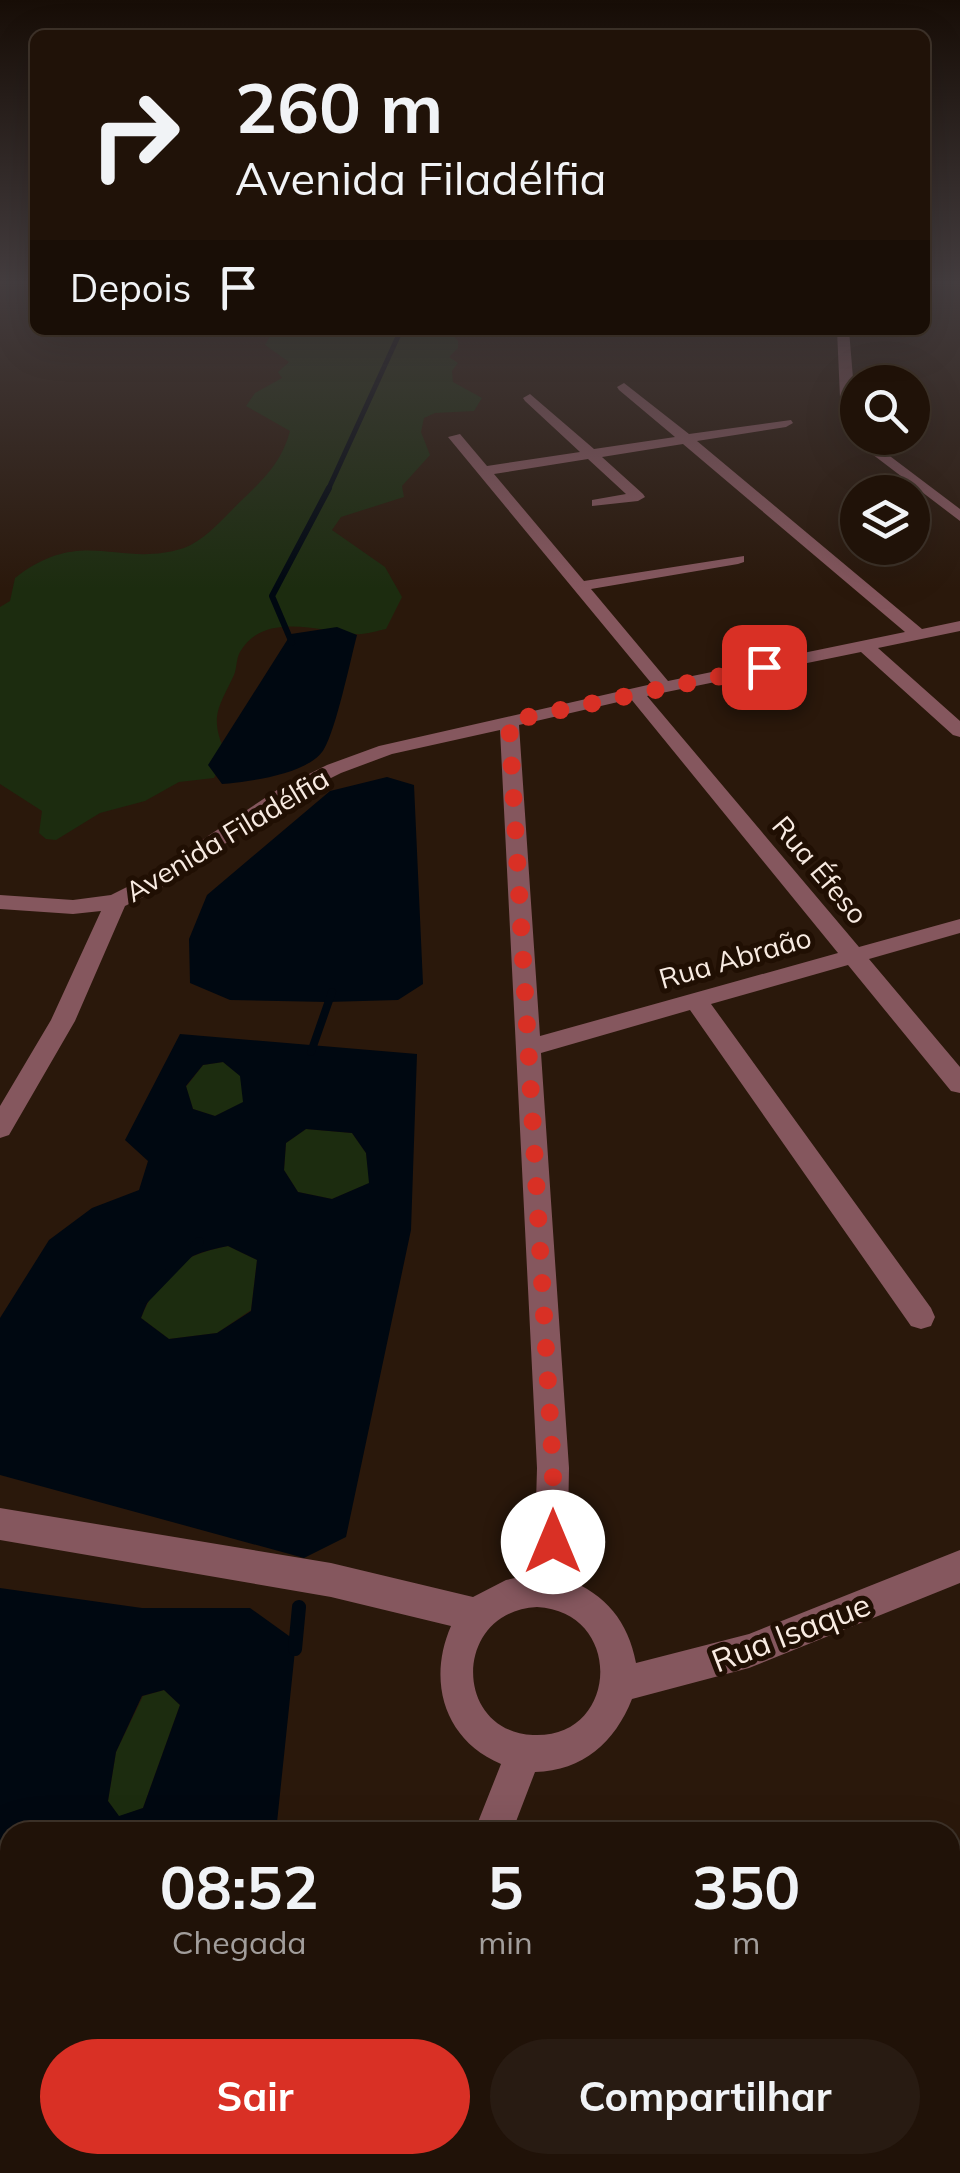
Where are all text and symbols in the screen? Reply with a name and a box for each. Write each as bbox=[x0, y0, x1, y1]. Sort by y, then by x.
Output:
text: 260 m bbox=[235, 63, 443, 151]
icon: right bbox=[70, 70, 200, 200]
text: Avenida Filadélfia bbox=[235, 150, 607, 206]
icon: arrive bbox=[211, 260, 266, 315]
text: Depois bbox=[70, 264, 191, 312]
map controls bbox=[840, 365, 930, 565]
button: search bbox=[840, 365, 930, 455]
button: layers bbox=[840, 475, 930, 565]
pin bbox=[722, 625, 807, 710]
icon: arrive bbox=[737, 640, 792, 695]
street label: Avenida Filadélfia bbox=[119, 760, 335, 909]
street label: Rua Éfeso bbox=[765, 809, 876, 931]
street label: Rua Abraão bbox=[655, 919, 815, 996]
position arrow bbox=[501, 1490, 605, 1594]
street label: Rua Isaque bbox=[706, 1584, 876, 1681]
text: 08:52 bbox=[160, 1849, 319, 1924]
text: 5 bbox=[487, 1849, 523, 1924]
text: 350 bbox=[692, 1849, 800, 1924]
text: Chegada bbox=[172, 1922, 307, 1962]
text: min bbox=[478, 1922, 533, 1962]
text: m bbox=[732, 1922, 760, 1962]
button: Sair bbox=[40, 2039, 470, 2154]
button: Compartilhar bbox=[490, 2039, 920, 2154]

